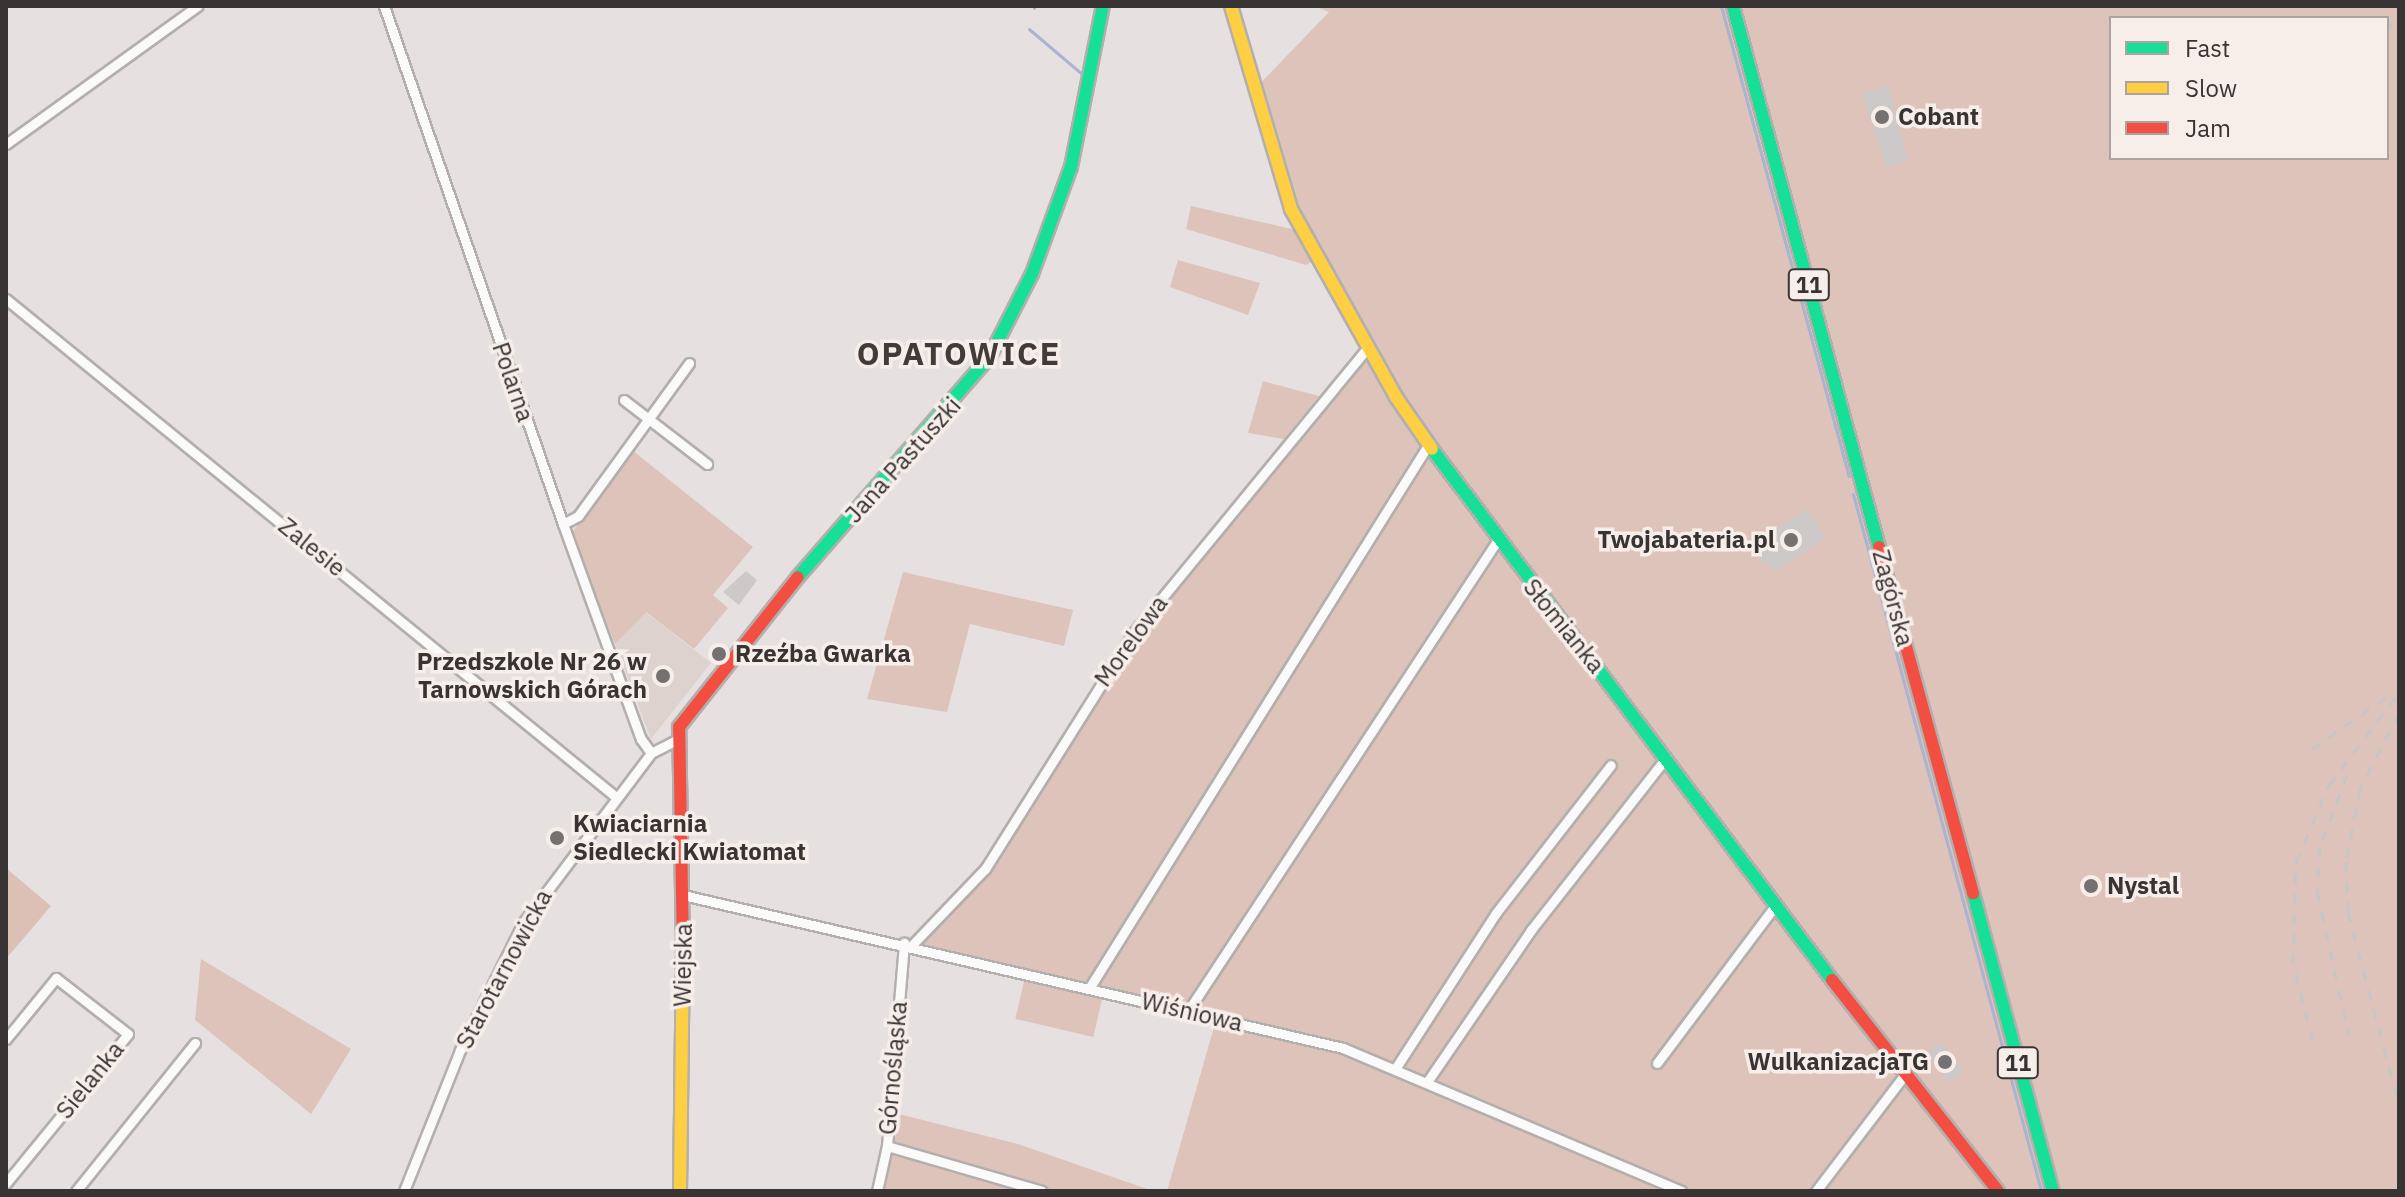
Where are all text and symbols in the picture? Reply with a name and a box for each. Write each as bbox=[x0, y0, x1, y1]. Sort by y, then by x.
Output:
legend bbox=[2109, 16, 2389, 160]
text: Fast bbox=[2185, 32, 2230, 64]
text: Slow bbox=[2185, 72, 2237, 104]
place label: Cobant bbox=[1898, 103, 1979, 131]
marker: Cobant bbox=[1873, 108, 1891, 126]
text: Jam bbox=[2185, 112, 2231, 144]
road number: 11 bbox=[1787, 267, 1831, 303]
district label: OPATOWICE bbox=[857, 334, 1061, 372]
street label: Polarna bbox=[486, 338, 540, 426]
street label: Jana Pastuszki bbox=[839, 391, 967, 529]
street label: Zalesie bbox=[273, 511, 351, 583]
place label: Twojabateria.pl bbox=[1597, 526, 1775, 554]
marker: Twojabateria.pl bbox=[1782, 531, 1800, 549]
street label: Zagórska bbox=[1866, 547, 1920, 649]
street label: Słomianka bbox=[1517, 573, 1611, 679]
street label: Morelowa bbox=[1088, 590, 1174, 692]
place label: Rzeźba Gwarka bbox=[735, 640, 911, 668]
marker: Rzeźba Gwarka bbox=[710, 645, 728, 663]
place label: Przedszkole Nr 26 w Tarnowskich Górach bbox=[417, 648, 647, 704]
marker: Przedszkole Nr 26 w Tarnowskich Górach bbox=[654, 667, 672, 685]
place label: Kwiaciarnia Siedlecki Kwiatomat bbox=[573, 810, 806, 866]
marker: Kwiaciarnia Siedlecki Kwiatomat bbox=[548, 829, 566, 847]
place label: Nystal bbox=[2107, 872, 2179, 900]
marker: Nystal bbox=[2082, 877, 2100, 895]
street label: Starotarnowicka bbox=[450, 884, 558, 1054]
street label: Wiejska bbox=[668, 923, 698, 1007]
street label: Wiśniowa bbox=[1139, 986, 1245, 1038]
street label: Górnośląska bbox=[873, 1000, 913, 1136]
street label: Sielanka bbox=[50, 1035, 130, 1125]
road number: 11 bbox=[1996, 1045, 2040, 1081]
place label: WulkanizacjaTG bbox=[1748, 1048, 1929, 1076]
marker: WulkanizacjaTG bbox=[1936, 1053, 1954, 1071]

